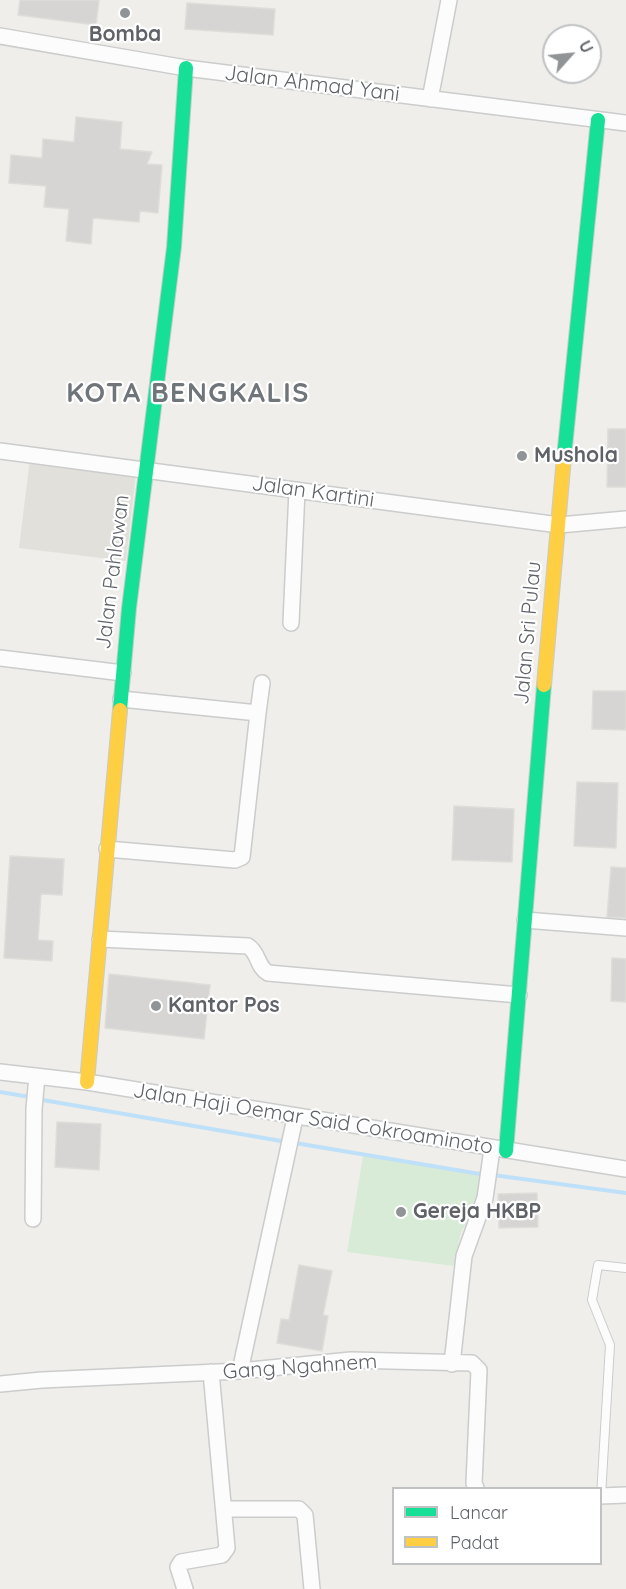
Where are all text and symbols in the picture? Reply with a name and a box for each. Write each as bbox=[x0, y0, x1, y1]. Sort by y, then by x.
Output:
marker: Bomba bbox=[118, 6, 132, 20]
place label: Bomba bbox=[89, 22, 161, 48]
north arrow bbox=[542, 24, 602, 84]
text: U bbox=[575, 37, 598, 56]
street label: Jalan Ahmad Yani bbox=[223, 61, 401, 107]
district label: KOTA BENGKALIS bbox=[66, 378, 310, 410]
place label: Mushola bbox=[534, 443, 618, 469]
marker: Mushola bbox=[515, 449, 529, 463]
street label: Jalan Kartini bbox=[250, 471, 376, 513]
street label: Jalan Pahlawan bbox=[91, 493, 135, 651]
street label: Jalan Sri Pulau bbox=[509, 560, 547, 706]
place label: Kantor Pos bbox=[168, 993, 280, 1019]
marker: Kantor Pos bbox=[149, 999, 163, 1013]
street label: Jalan Haji Oemar Said Cokroaminoto bbox=[131, 1078, 495, 1160]
place label: Gereja HKBP bbox=[413, 1199, 541, 1225]
marker: Gereja HKBP bbox=[394, 1205, 408, 1219]
street label: Gang Ngahnem bbox=[222, 1349, 378, 1385]
legend bbox=[392, 1487, 602, 1565]
text: Lancar bbox=[450, 1501, 508, 1524]
text: Padat bbox=[450, 1531, 499, 1554]

